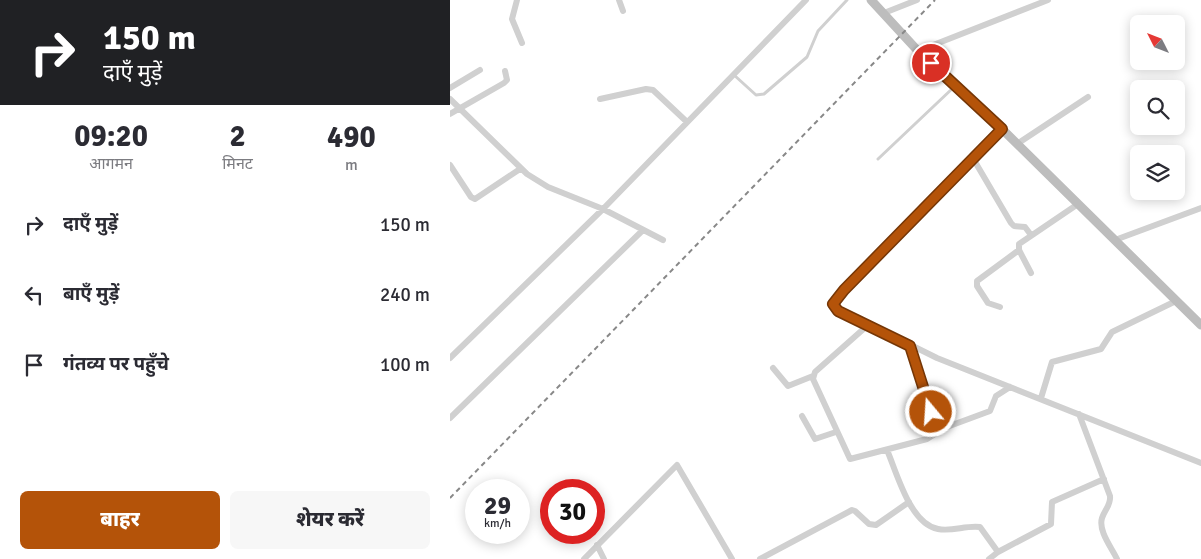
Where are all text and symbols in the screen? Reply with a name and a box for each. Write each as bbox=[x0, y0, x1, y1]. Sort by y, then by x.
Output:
north arrow bbox=[1130, 15, 1185, 70]
map controls bbox=[1130, 15, 1185, 200]
text: 150 m bbox=[103, 16, 196, 59]
icon: right bbox=[20, 20, 85, 85]
pin bbox=[910, 42, 952, 84]
icon: arrive bbox=[917, 49, 945, 77]
text: दाएँ मुड़ें bbox=[103, 59, 162, 86]
button: search bbox=[1130, 80, 1185, 135]
text: 09:20 bbox=[74, 118, 148, 155]
text: 2 bbox=[229, 118, 246, 155]
text: 490 bbox=[327, 119, 376, 156]
button: layers bbox=[1130, 145, 1185, 200]
text: आगमन bbox=[89, 154, 133, 174]
text: मिनट bbox=[222, 154, 253, 174]
text: m bbox=[345, 155, 358, 175]
icon: right bbox=[20, 211, 48, 239]
text: दाएँ मुड़ें bbox=[63, 212, 118, 236]
text: 150 m bbox=[380, 213, 430, 237]
icon: left bbox=[20, 281, 48, 309]
text: बाएँ मुड़ें bbox=[63, 282, 119, 306]
text: 240 m bbox=[380, 283, 430, 307]
icon: arrive bbox=[20, 351, 48, 379]
text: गंतव्य पर पहुँचे bbox=[63, 352, 169, 376]
text: 100 m bbox=[380, 353, 430, 377]
position arrow bbox=[904, 385, 956, 437]
speed limit sign: 30 bbox=[540, 479, 605, 544]
text: 29 bbox=[484, 490, 511, 521]
button: बाहर bbox=[20, 491, 220, 549]
button: शेयर करें bbox=[230, 491, 430, 549]
text: km/h bbox=[484, 516, 511, 531]

